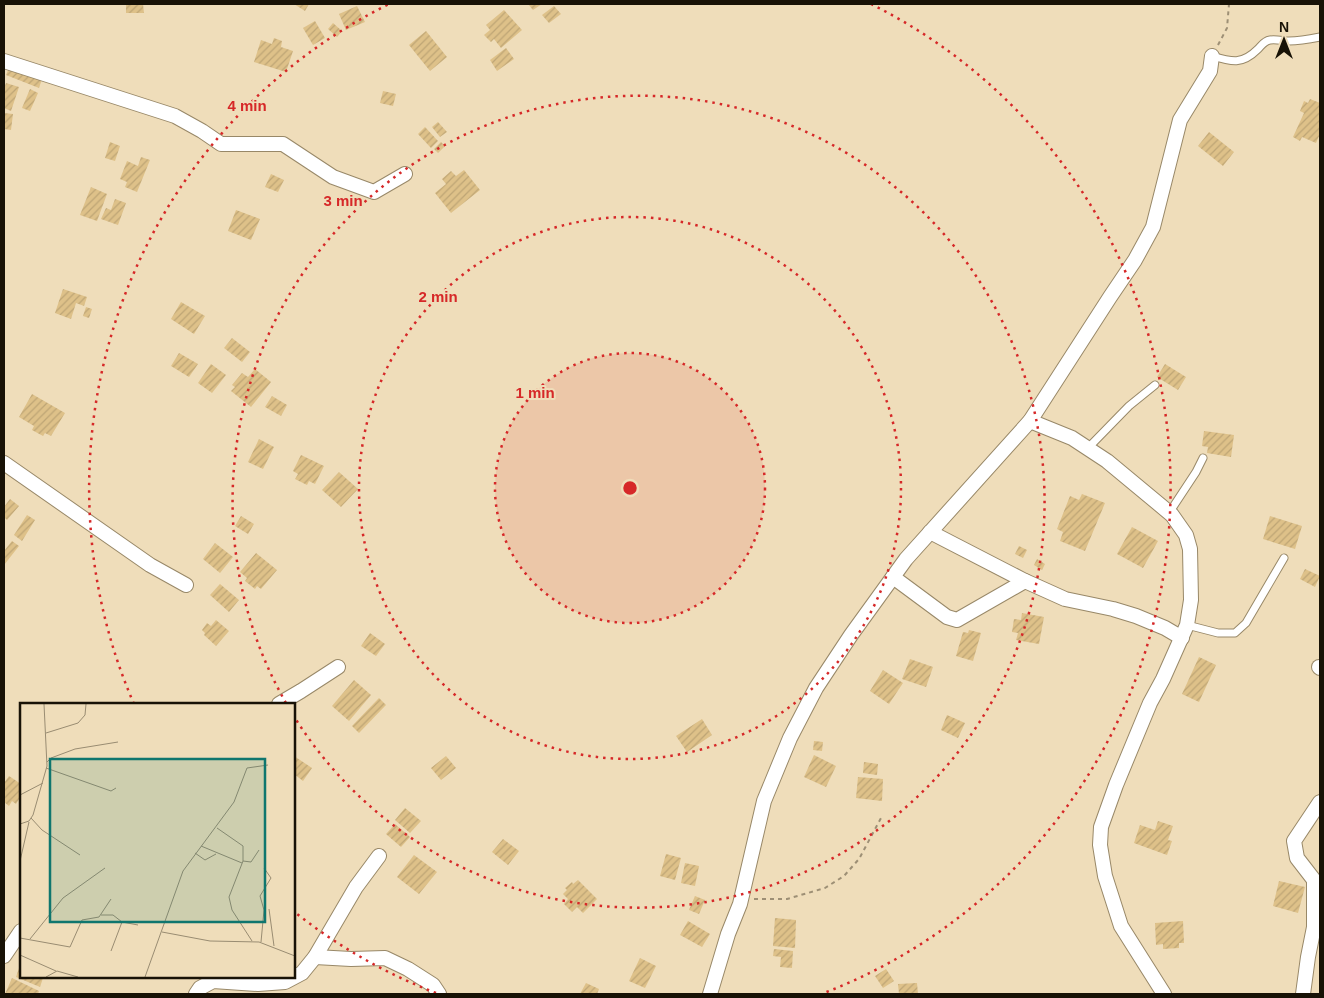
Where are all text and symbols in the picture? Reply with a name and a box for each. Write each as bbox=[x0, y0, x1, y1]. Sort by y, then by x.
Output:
north arrow bbox=[1259, 15, 1309, 65]
text: N bbox=[1279, 19, 1289, 35]
text: 4 min bbox=[227, 97, 267, 114]
text: 3 min bbox=[323, 192, 363, 209]
text: 2 min bbox=[418, 288, 458, 305]
text: 1 min bbox=[515, 384, 555, 401]
centre of rings bbox=[621, 479, 639, 497]
inset map bbox=[20, 703, 295, 978]

